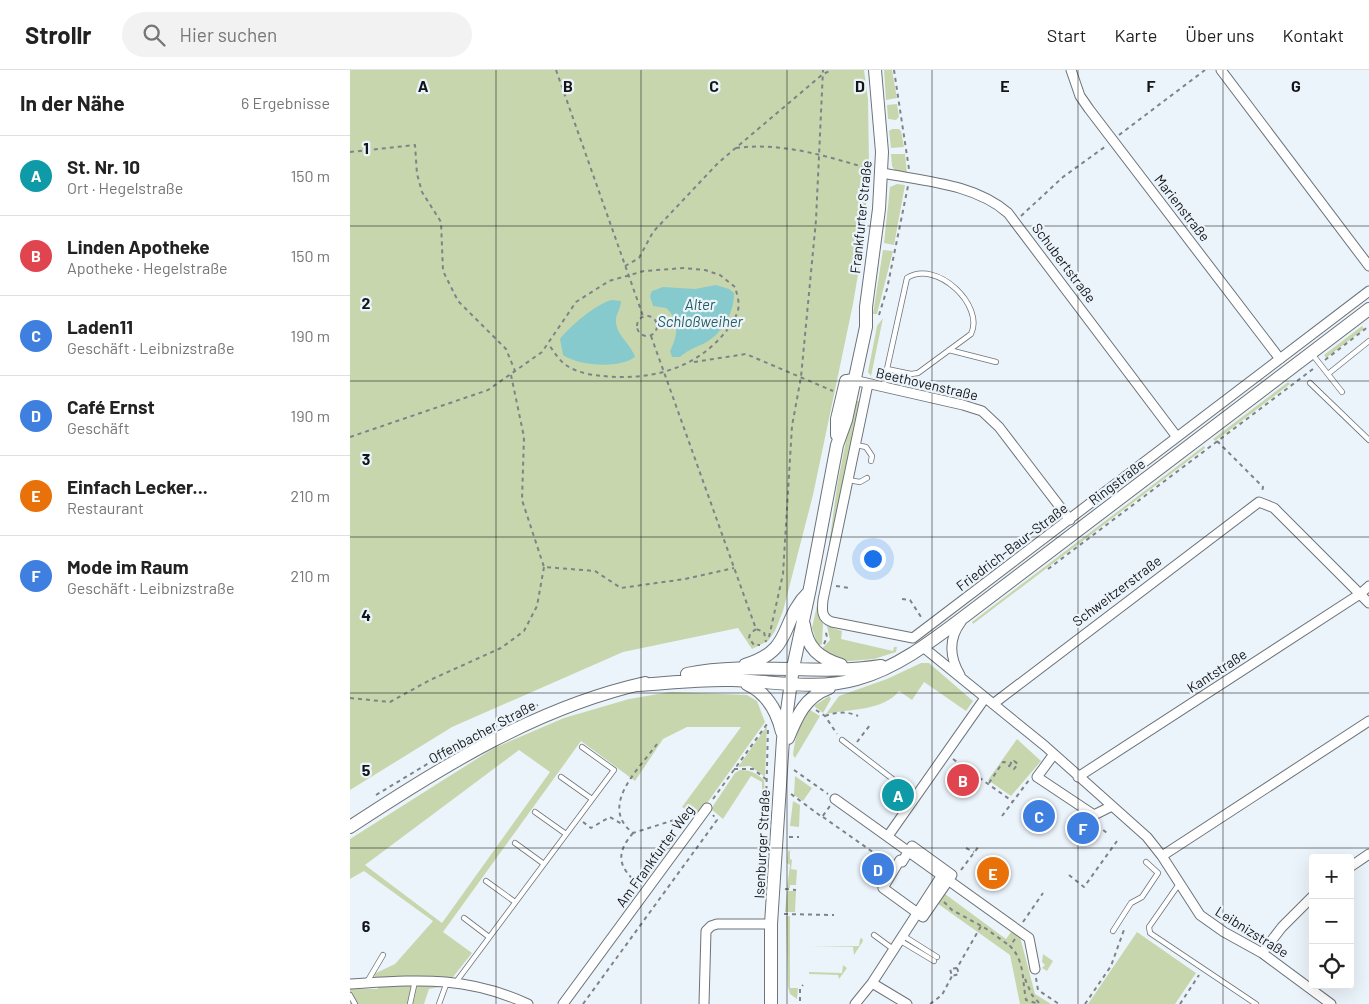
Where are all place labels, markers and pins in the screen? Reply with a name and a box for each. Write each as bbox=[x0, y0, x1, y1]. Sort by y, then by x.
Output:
pin: B bbox=[947, 761, 979, 799]
pin: A bbox=[882, 776, 914, 814]
pin: C bbox=[1023, 797, 1055, 835]
pin: F bbox=[1067, 809, 1099, 847]
pin: D bbox=[862, 850, 894, 888]
pin: E bbox=[977, 854, 1009, 892]

